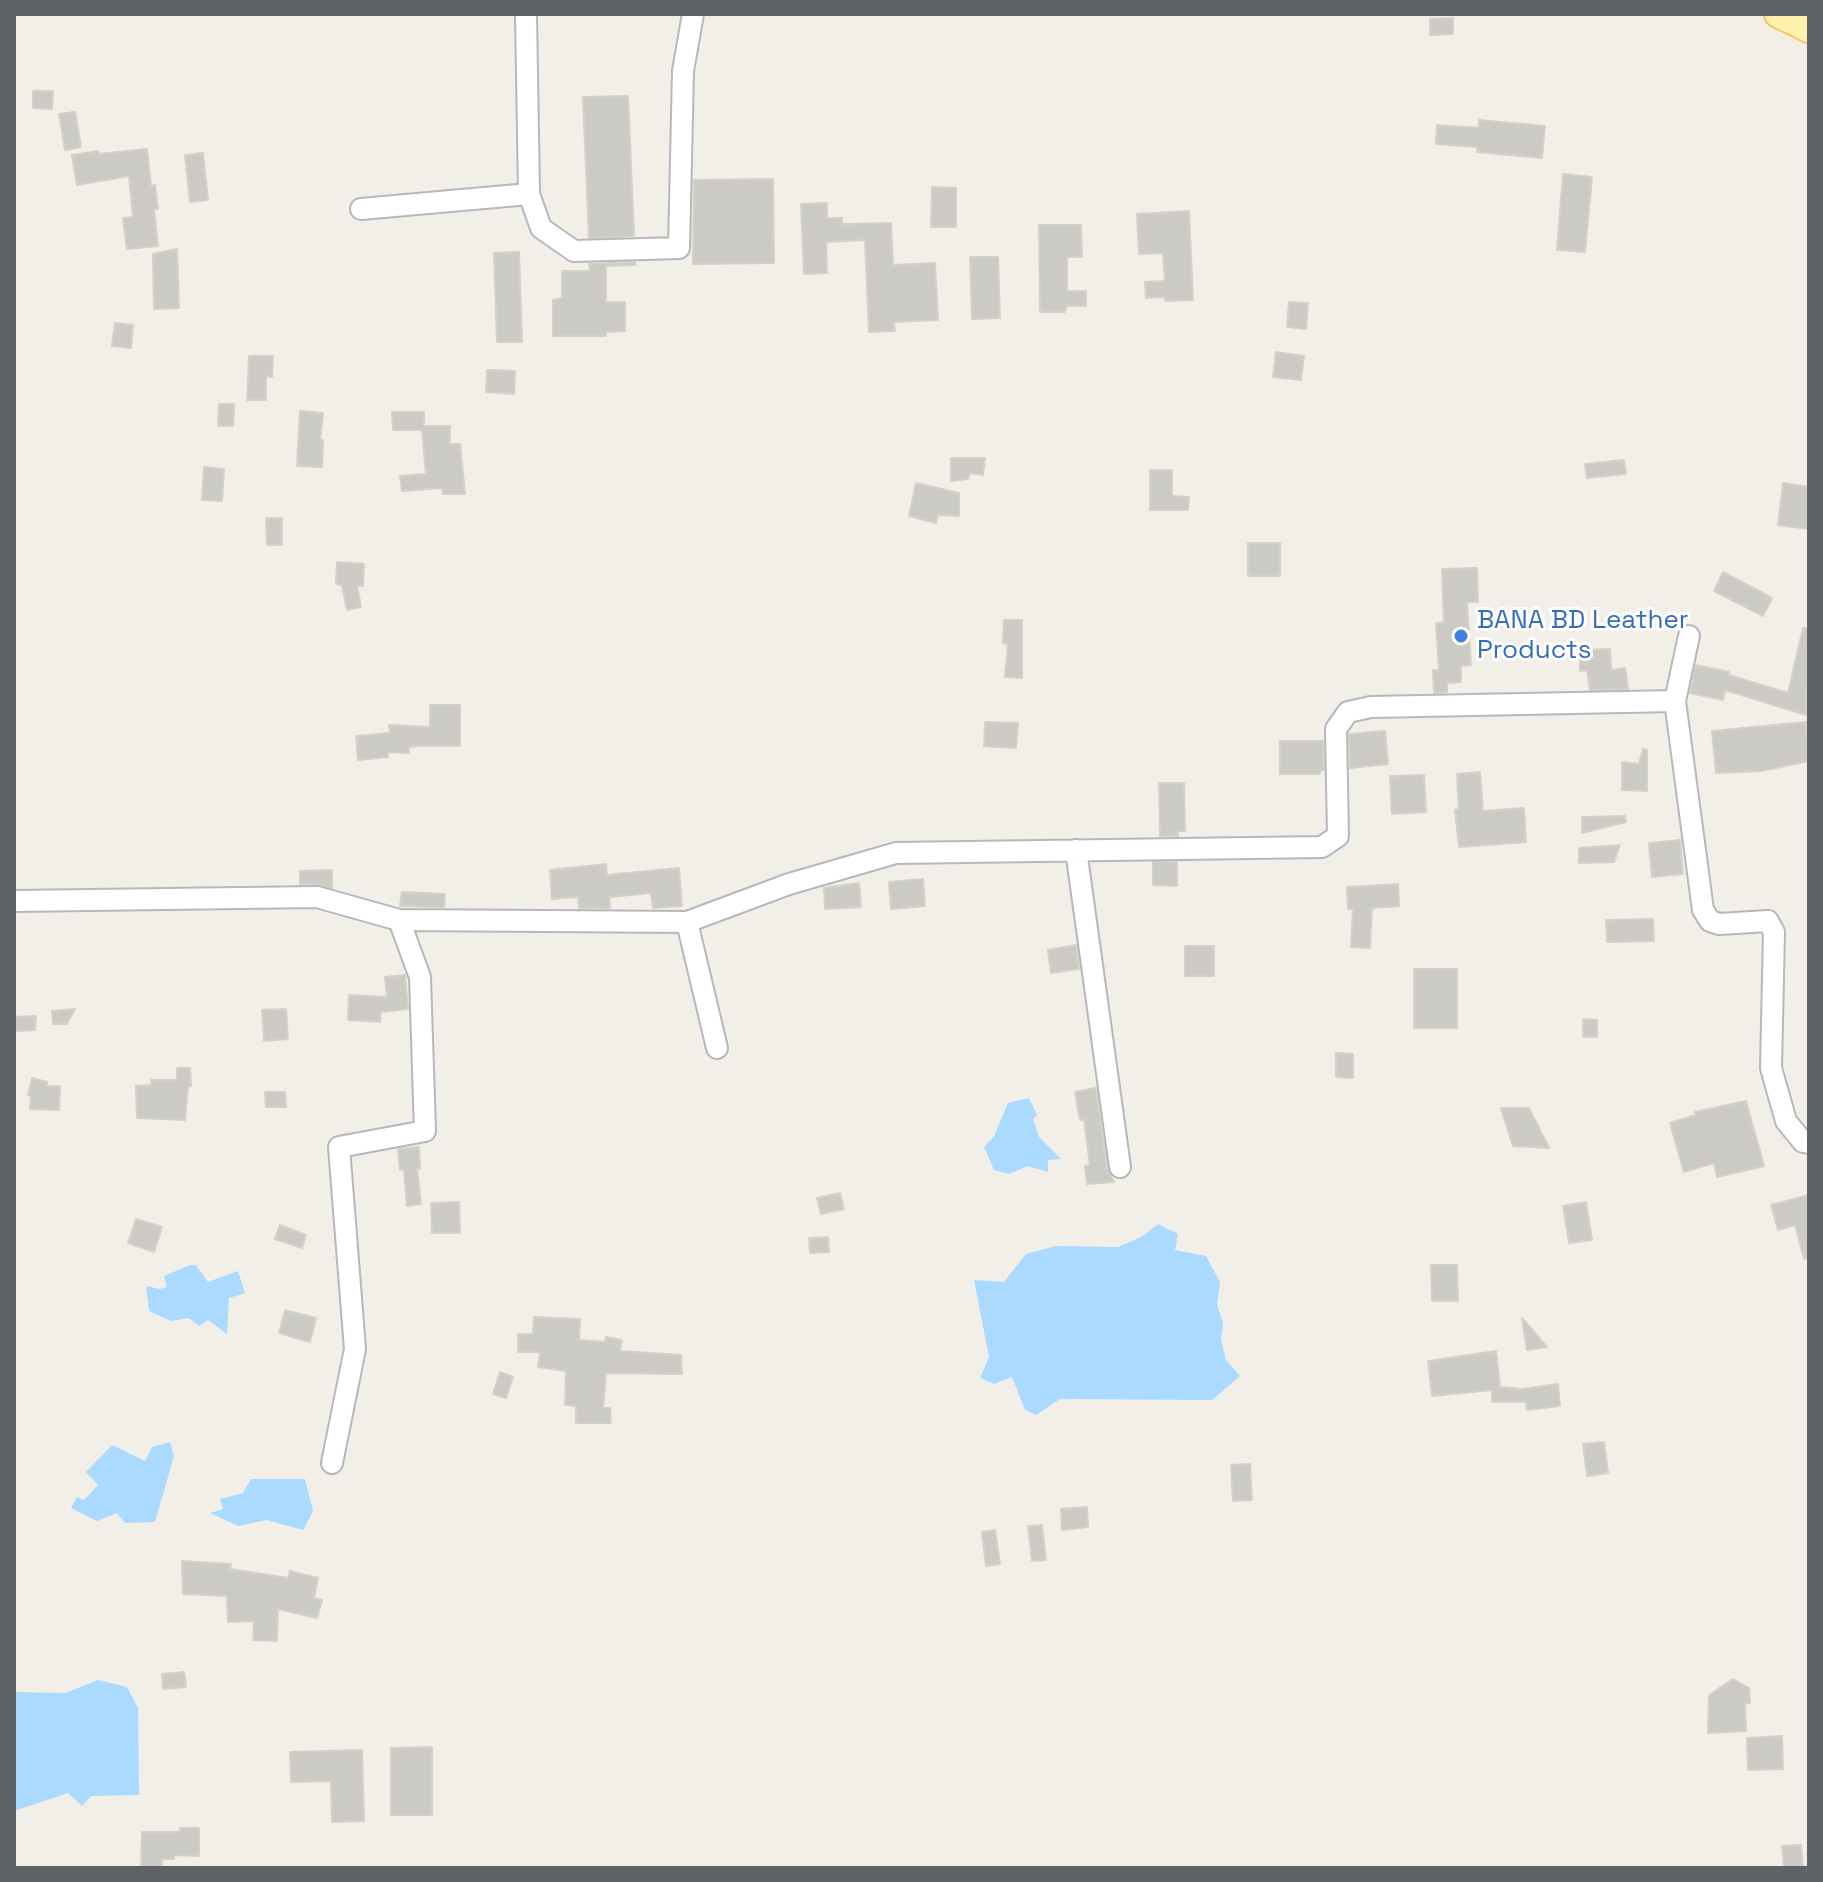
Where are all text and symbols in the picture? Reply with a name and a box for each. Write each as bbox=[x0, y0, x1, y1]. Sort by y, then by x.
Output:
place label: BANA BD Leather Products bbox=[1477, 605, 1689, 666]
marker: BANA BD Leather Products bbox=[1452, 627, 1470, 645]

